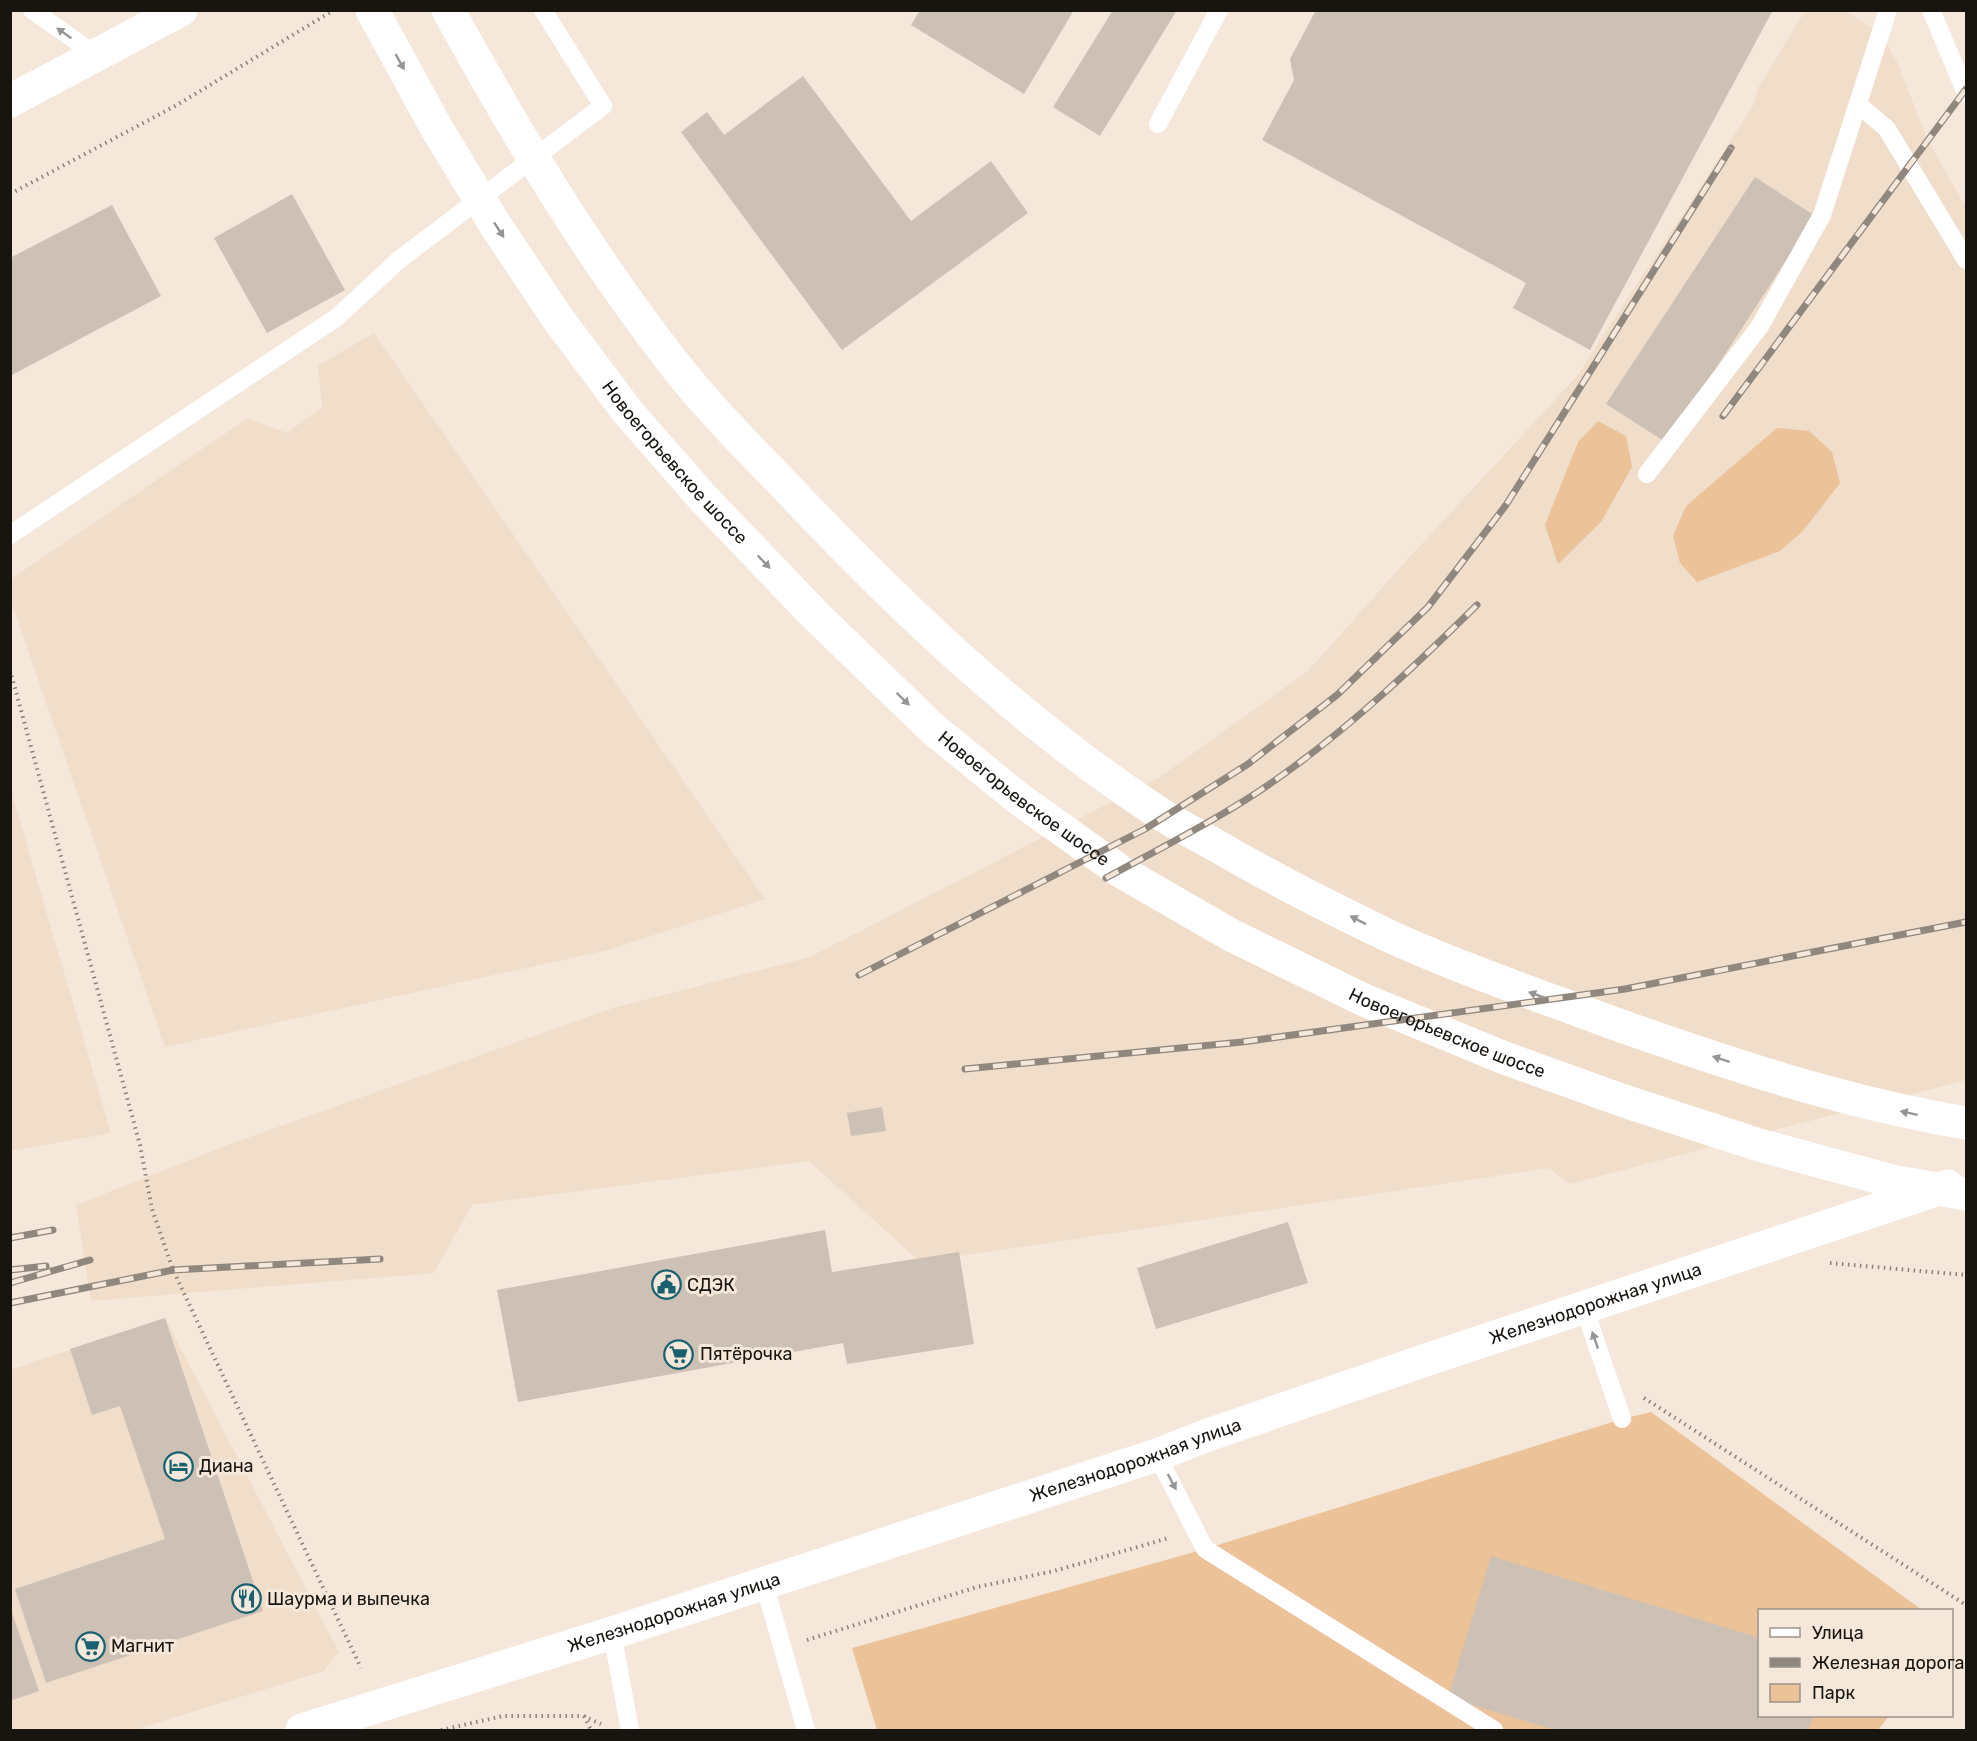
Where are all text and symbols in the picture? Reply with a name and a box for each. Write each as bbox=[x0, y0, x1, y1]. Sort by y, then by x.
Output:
one-way arrow bbox=[56, 27, 72, 39]
one-way arrow bbox=[395, 54, 406, 70]
one-way arrow bbox=[493, 222, 504, 238]
street label: Новоегорьевское шоссе bbox=[597, 376, 752, 549]
one-way arrow bbox=[757, 555, 771, 569]
one-way arrow bbox=[895, 692, 909, 706]
street label: Новоегорьевское шоссе bbox=[933, 726, 1114, 871]
one-way arrow bbox=[1349, 915, 1366, 925]
street label: Новоегорьевское шоссе bbox=[1345, 983, 1548, 1083]
one-way arrow bbox=[1528, 990, 1546, 1000]
one-way arrow bbox=[1712, 1054, 1730, 1063]
one-way arrow bbox=[1900, 1107, 1918, 1117]
street label: Железнодорожная улица bbox=[1486, 1258, 1704, 1349]
public building icon: СДЭК bbox=[650, 1269, 682, 1301]
place label: СДЭК bbox=[687, 1274, 735, 1296]
one-way arrow bbox=[1589, 1331, 1599, 1349]
supermarket icon: Пятёрочка bbox=[663, 1338, 695, 1370]
place label: Пятёрочка bbox=[700, 1343, 793, 1365]
street label: Железнодорожная улица bbox=[1027, 1413, 1244, 1507]
hotel icon: Диана bbox=[162, 1450, 194, 1482]
place label: Диана bbox=[199, 1455, 254, 1477]
one-way arrow bbox=[1166, 1473, 1176, 1491]
street label: Железнодорожная улица bbox=[565, 1568, 783, 1657]
restaurant icon: Шаурма и выпечка bbox=[230, 1583, 262, 1615]
place label: Шаурма и выпечка bbox=[267, 1588, 430, 1610]
legend bbox=[1758, 1609, 1953, 1717]
text: Улица bbox=[1812, 1622, 1864, 1644]
supermarket icon: Магнит bbox=[74, 1630, 106, 1662]
place label: Магнит bbox=[111, 1635, 174, 1657]
text: Железная дорога bbox=[1812, 1652, 1965, 1674]
text: Парк bbox=[1812, 1682, 1856, 1704]

